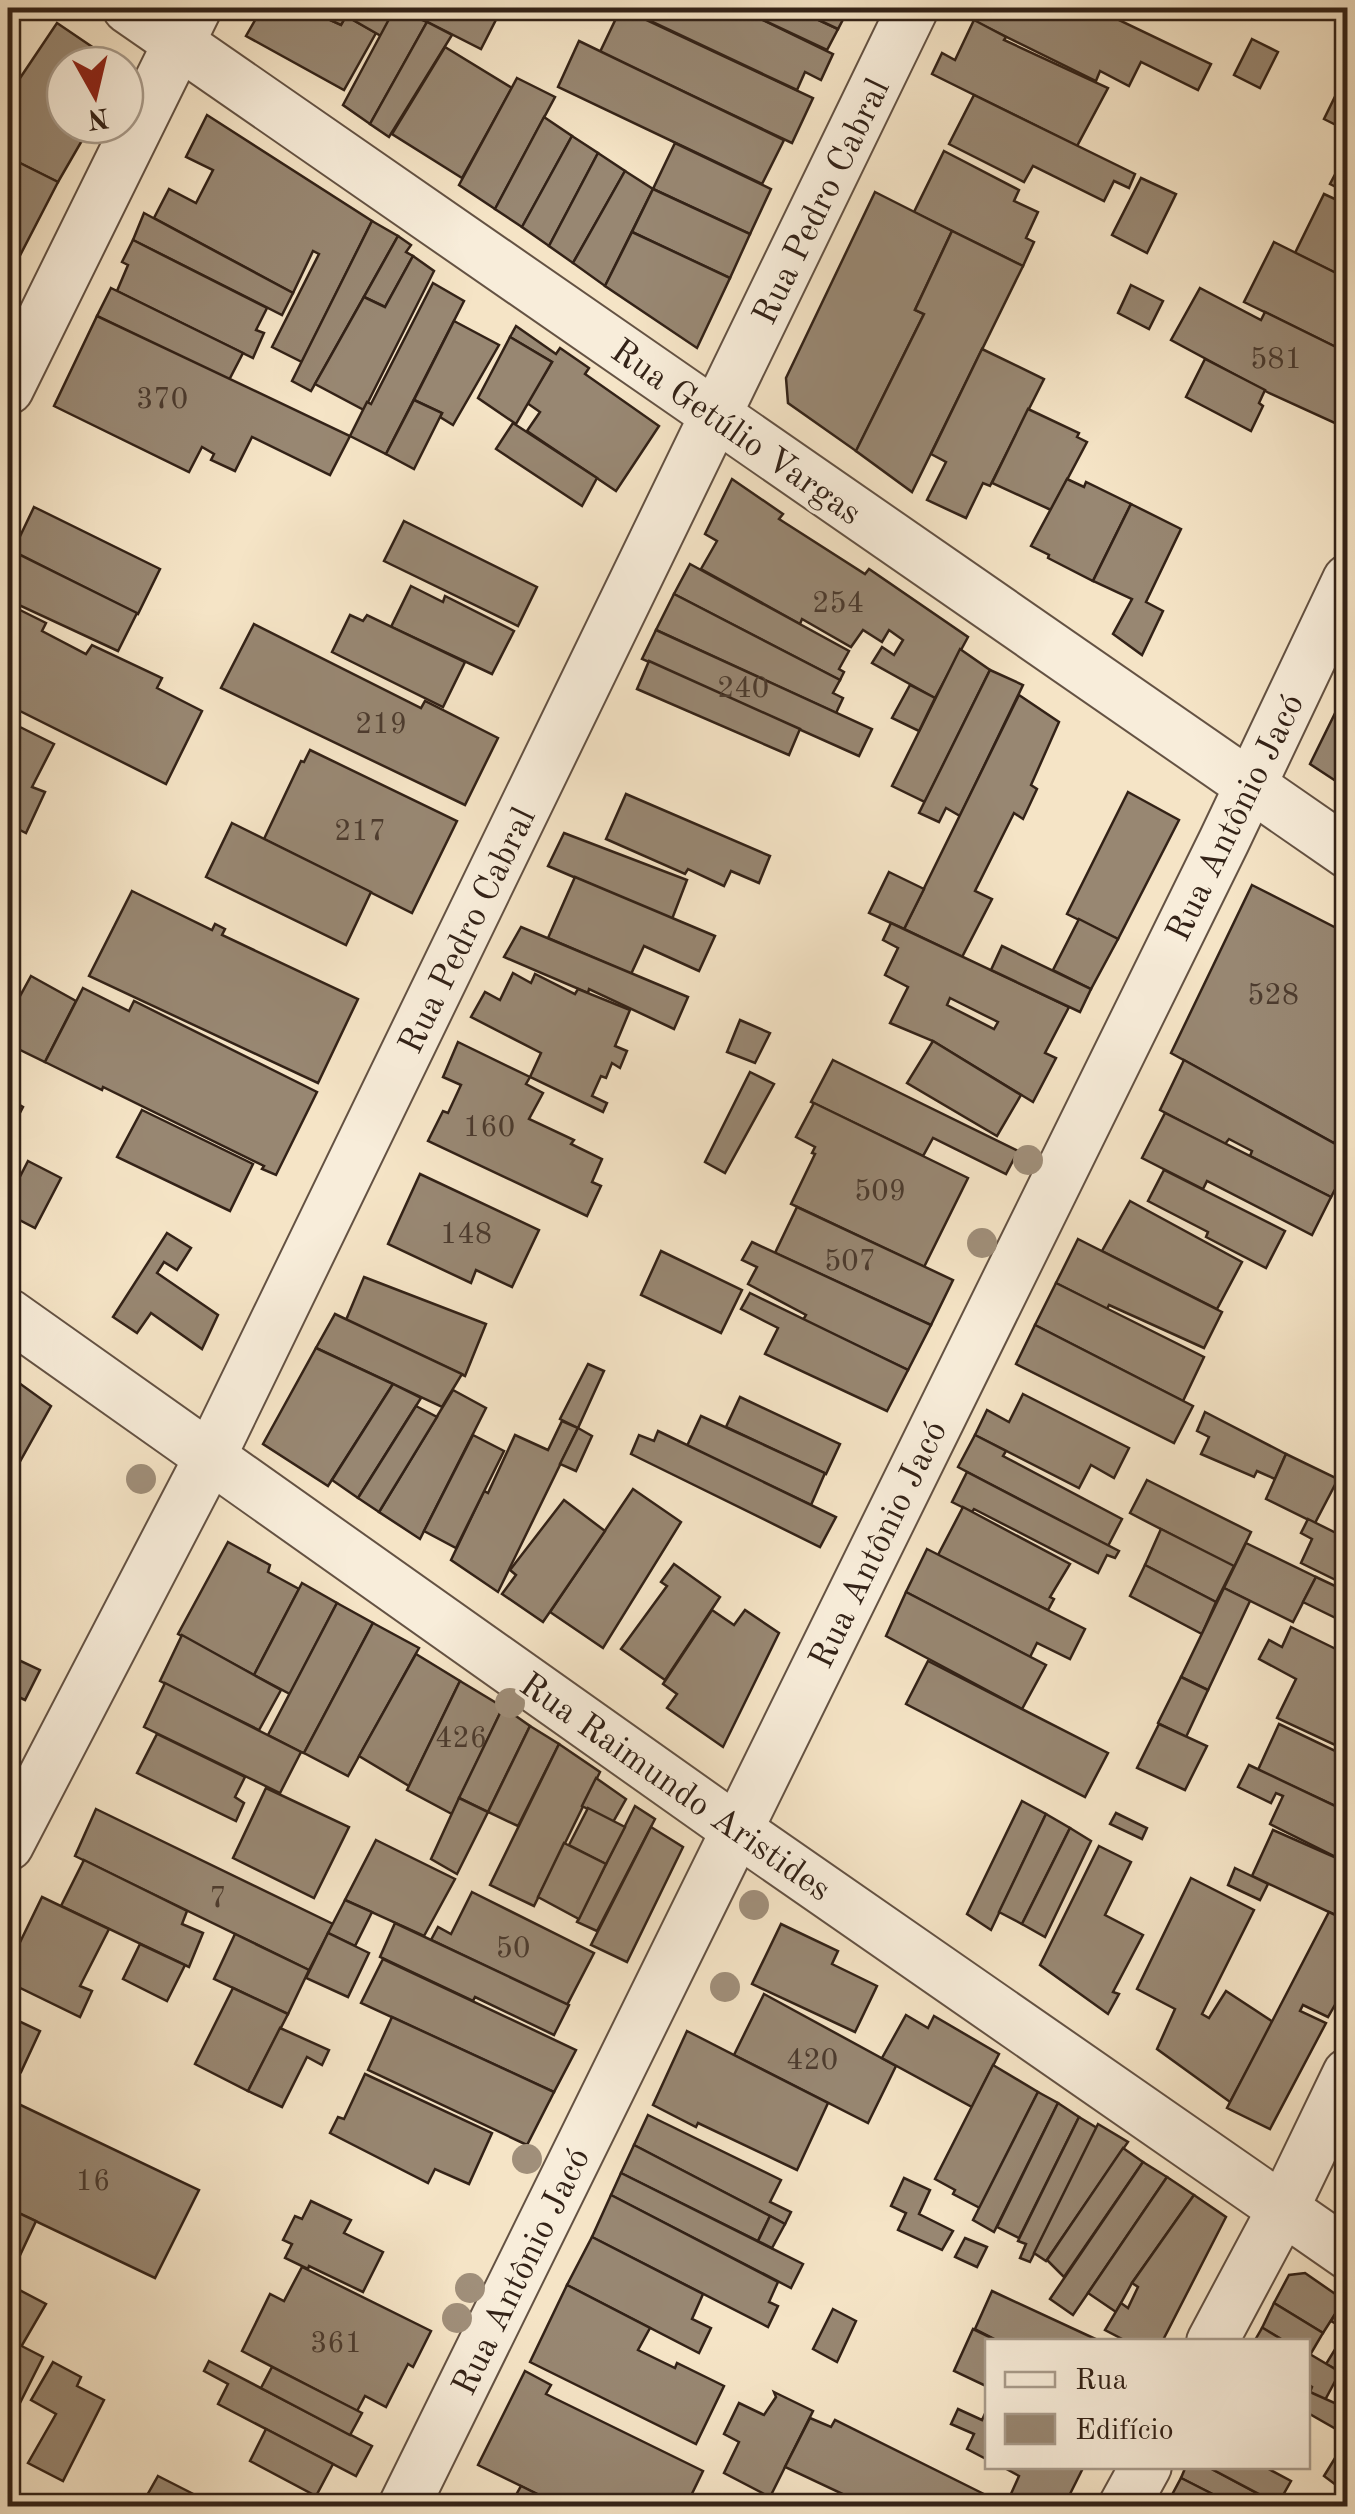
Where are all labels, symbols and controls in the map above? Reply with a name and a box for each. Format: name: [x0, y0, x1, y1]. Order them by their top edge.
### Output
north arrow: [45, 45, 145, 145]
street label: Rua Pedro Cabral: [748, 74, 897, 330]
text: N: [85, 101, 111, 132]
street label: Rua Getúlio Vargas: [604, 334, 867, 532]
house number: 581: [1250, 345, 1302, 375]
house number: 370: [136, 385, 188, 415]
house number: 254: [812, 589, 864, 619]
house number: 240: [717, 674, 769, 704]
street label: Rua Antônio Jacó: [1161, 689, 1311, 947]
house number: 219: [355, 710, 407, 740]
street label: Rua Pedro Cabral: [394, 803, 543, 1059]
house number: 217: [334, 817, 386, 847]
house number: 528: [1247, 981, 1299, 1011]
house number: 160: [463, 1113, 515, 1143]
house number: 509: [854, 1177, 906, 1207]
house number: 148: [440, 1220, 492, 1250]
house number: 507: [824, 1247, 876, 1277]
street label: Rua Antônio Jacó: [804, 1416, 954, 1674]
street label: Rua Raimundo Aristides: [513, 1667, 836, 1909]
house number: 426: [435, 1724, 487, 1754]
house number: 7: [209, 1884, 227, 1914]
house number: 50: [496, 1934, 530, 1964]
house number: 420: [786, 2046, 838, 2076]
street label: Rua Antônio Jacó: [447, 2143, 597, 2401]
house number: 16: [76, 2167, 110, 2197]
house number: 361: [310, 2329, 362, 2359]
legend: [985, 2339, 1310, 2469]
text: Rua: [1075, 2366, 1128, 2396]
text: Edifício: [1075, 2416, 1174, 2446]

